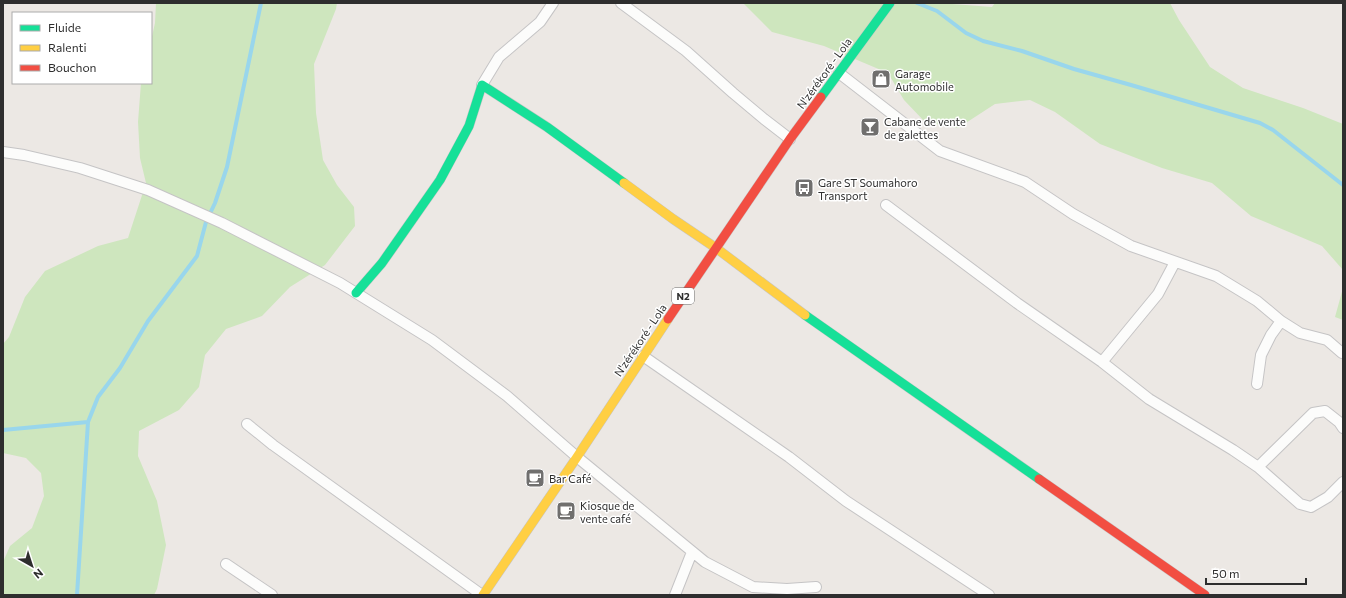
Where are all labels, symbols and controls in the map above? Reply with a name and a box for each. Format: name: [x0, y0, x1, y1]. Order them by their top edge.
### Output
legend: [12, 12, 152, 84]
text: Fluide: [48, 20, 81, 34]
street label: N'zérékoré - Lola: [794, 35, 854, 111]
text: Ralenti: [48, 40, 87, 54]
text: Bouchon: [48, 60, 96, 74]
place label: Garage Automobile: [895, 67, 954, 93]
shop icon: Garage Automobile: [870, 68, 892, 90]
place label: Cabane de vente de galettes: [884, 115, 966, 141]
bar icon: Cabane de vente de galettes: [859, 116, 881, 138]
place label: Gare ST Soumahoro Transport: [818, 176, 918, 202]
bus stop icon: Gare ST Soumahoro Transport: [793, 177, 815, 199]
road number: N2: [672, 288, 694, 304]
street label: N'zérékoré - Lola: [611, 301, 669, 379]
cafe icon: Bar Café: [524, 467, 546, 489]
place label: Bar Café: [549, 472, 592, 485]
place label: Kiosque de vente café: [580, 499, 635, 525]
cafe icon: Kiosque de vente café: [555, 500, 577, 522]
north arrow: [12, 546, 52, 586]
scale bar: [1206, 560, 1306, 586]
text: 50 m: [1212, 566, 1240, 580]
text: N: [31, 567, 46, 582]

